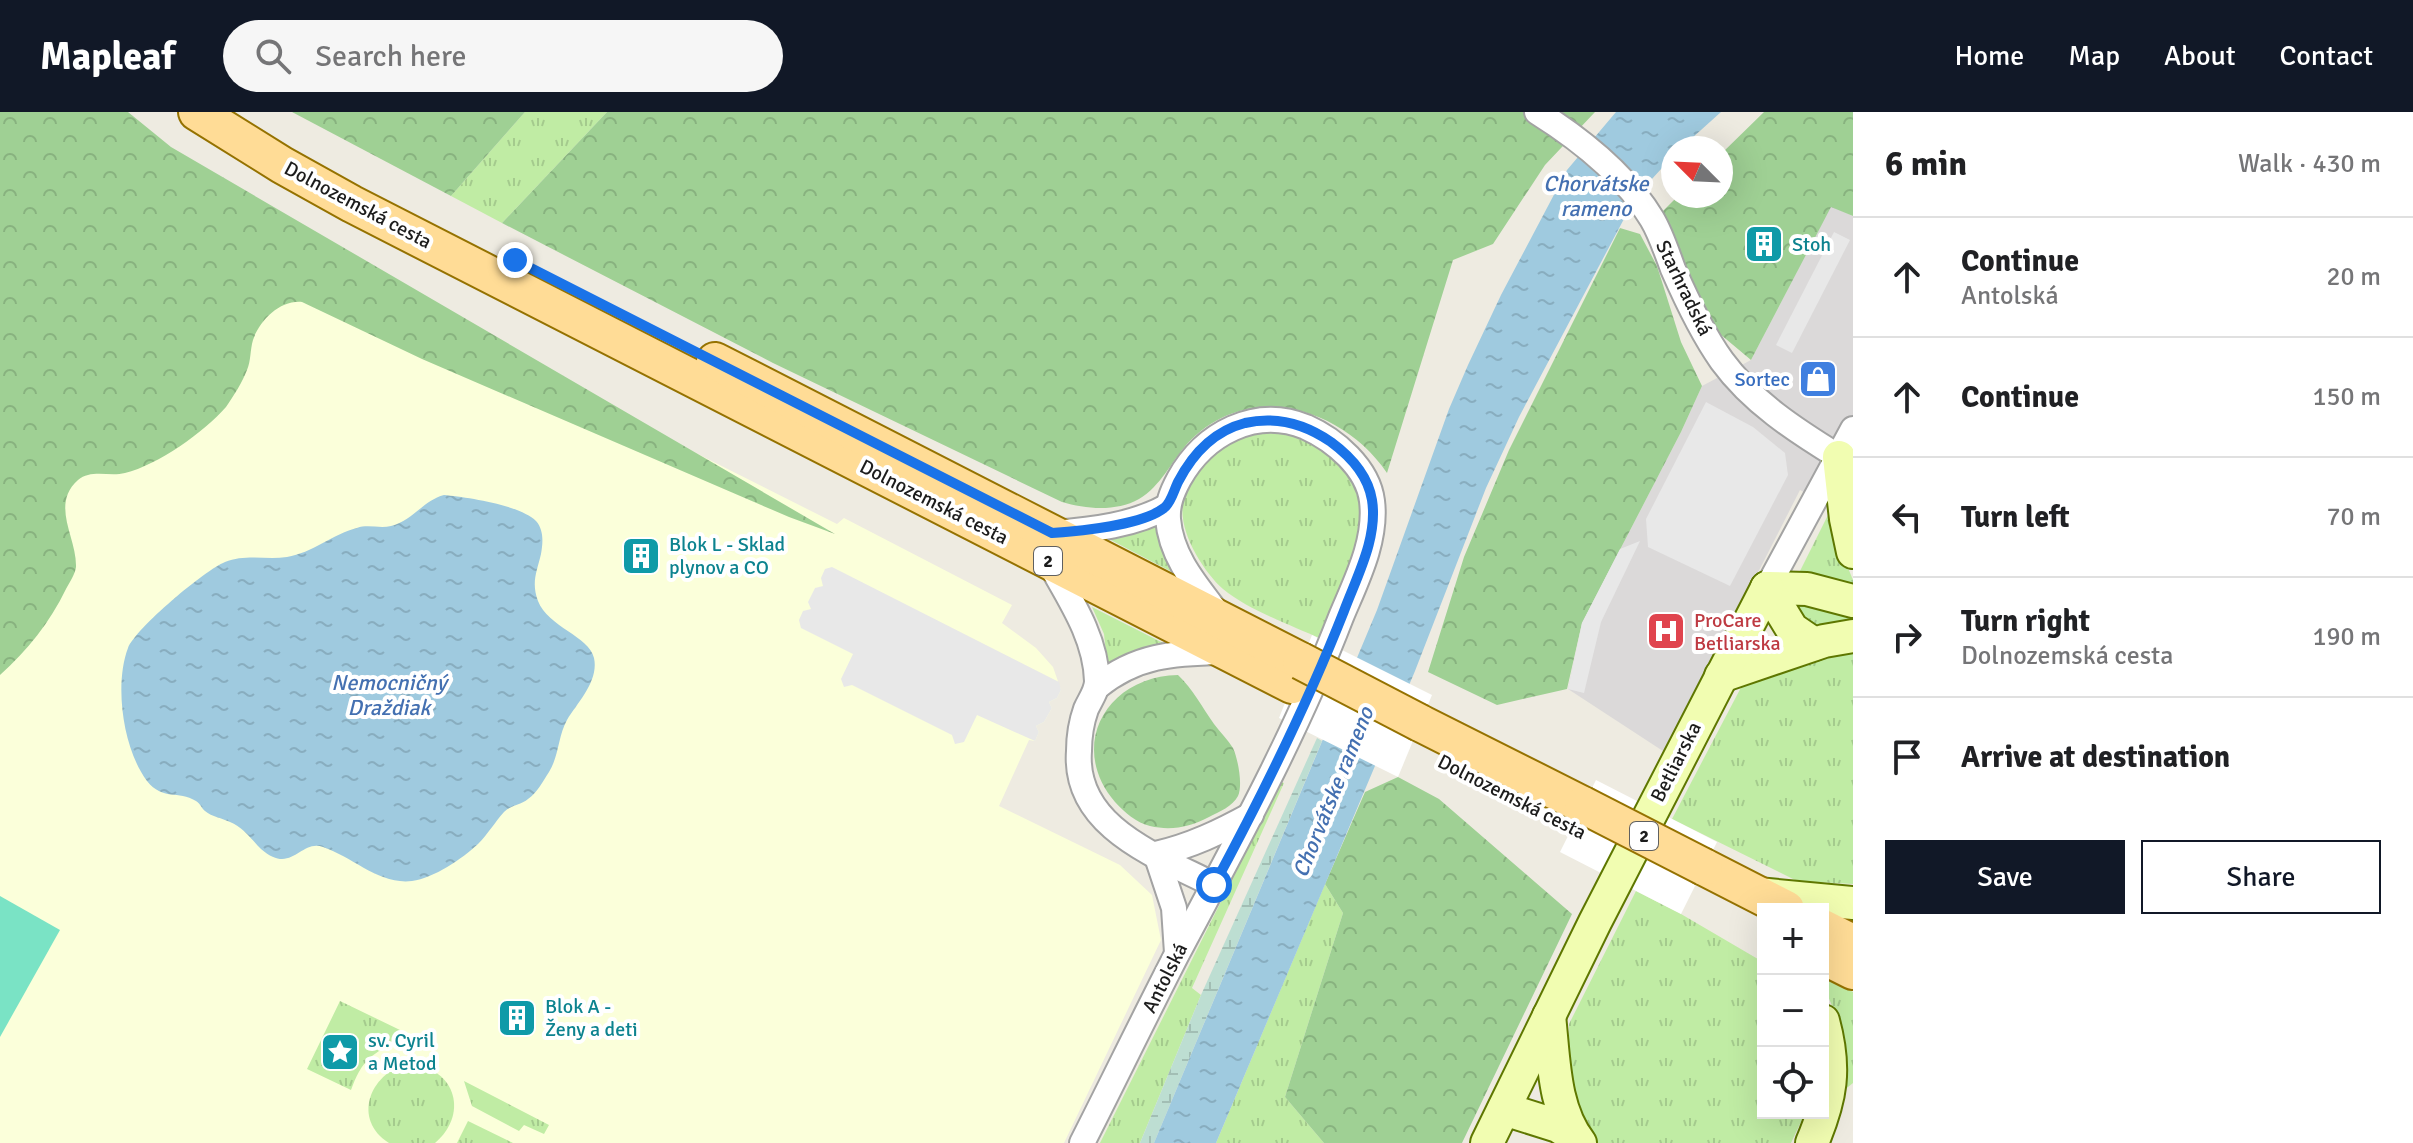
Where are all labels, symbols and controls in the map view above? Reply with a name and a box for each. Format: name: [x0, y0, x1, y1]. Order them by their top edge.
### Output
search box: [223, 20, 783, 92]
text: Mapleaf: [40, 33, 175, 80]
icon: search: [251, 34, 295, 78]
text: Search here: [315, 38, 467, 75]
text: Home: [1955, 39, 2024, 73]
text: Map: [2068, 39, 2120, 73]
text: About: [2164, 39, 2236, 73]
text: Contact: [2280, 39, 2373, 73]
north arrow: [1661, 136, 1733, 208]
text: 6 min: [1885, 143, 1967, 185]
text: Walk · 430 m: [2238, 148, 2381, 180]
street label: Dolnozemská cesta: [280, 156, 436, 254]
water label: Chorvátske rameno: [1543, 170, 1650, 222]
building icon: Stoh: [1743, 223, 1785, 265]
place label: Stoh: [1792, 232, 1831, 257]
street label: Starhradská: [1650, 236, 1718, 340]
route end: [497, 242, 533, 278]
text: Continue: [1961, 243, 2079, 280]
icon: ahead: [1885, 255, 1929, 299]
text: 20 m: [2326, 261, 2381, 293]
text: Antolská: [1961, 280, 2059, 312]
shop icon: Sortec: [1797, 358, 1839, 400]
place label: Sortec: [1734, 367, 1790, 392]
icon: ahead: [1885, 375, 1929, 419]
text: Continue: [1961, 379, 2079, 416]
text: 150 m: [2312, 381, 2381, 413]
street label: Dolnozemská cesta: [856, 454, 1012, 550]
icon: left: [1885, 495, 1929, 539]
text: Turn left: [1961, 499, 2070, 536]
text: 70 m: [2326, 501, 2381, 533]
place label: Blok L - Sklad plynov a CO: [669, 532, 785, 580]
building icon: Blok L - Sklad plynov a CO: [620, 535, 662, 577]
road number: 2: [1034, 547, 1062, 575]
text: Turn right: [1961, 603, 2090, 640]
place label: ProCare Betliarska: [1694, 608, 1781, 656]
hospital icon: ProCare Betliarska: [1645, 610, 1687, 652]
icon: right: [1885, 615, 1929, 659]
text: 190 m: [2312, 621, 2381, 653]
text: Dolnozemská cesta: [1961, 640, 2173, 672]
water label: Nemocničný Draždiak: [331, 669, 449, 721]
water label: Chorvátske rameno: [1287, 702, 1380, 881]
street label: Betliarska: [1645, 718, 1707, 806]
icon: arrive: [1885, 735, 1929, 779]
text: Arrive at destination: [1961, 739, 2230, 776]
street label: Dolnozemská cesta: [1434, 749, 1590, 845]
road number: 2: [1630, 822, 1658, 850]
button: Save: [1885, 840, 2125, 914]
button: Share: [2141, 840, 2381, 914]
route start: [1196, 867, 1232, 903]
map controls: [1757, 903, 1829, 1119]
button: +: [1757, 903, 1829, 975]
street label: Antolská: [1137, 939, 1193, 1017]
button: −: [1757, 975, 1829, 1047]
place label: Blok A - Ženy a deti: [545, 994, 638, 1042]
building icon: Blok A - Ženy a deti: [496, 997, 538, 1039]
place label: sv. Cyril a Metod: [368, 1028, 437, 1076]
place icon: sv. Cyril a Metod: [319, 1031, 361, 1073]
button: locate: [1757, 1047, 1829, 1119]

